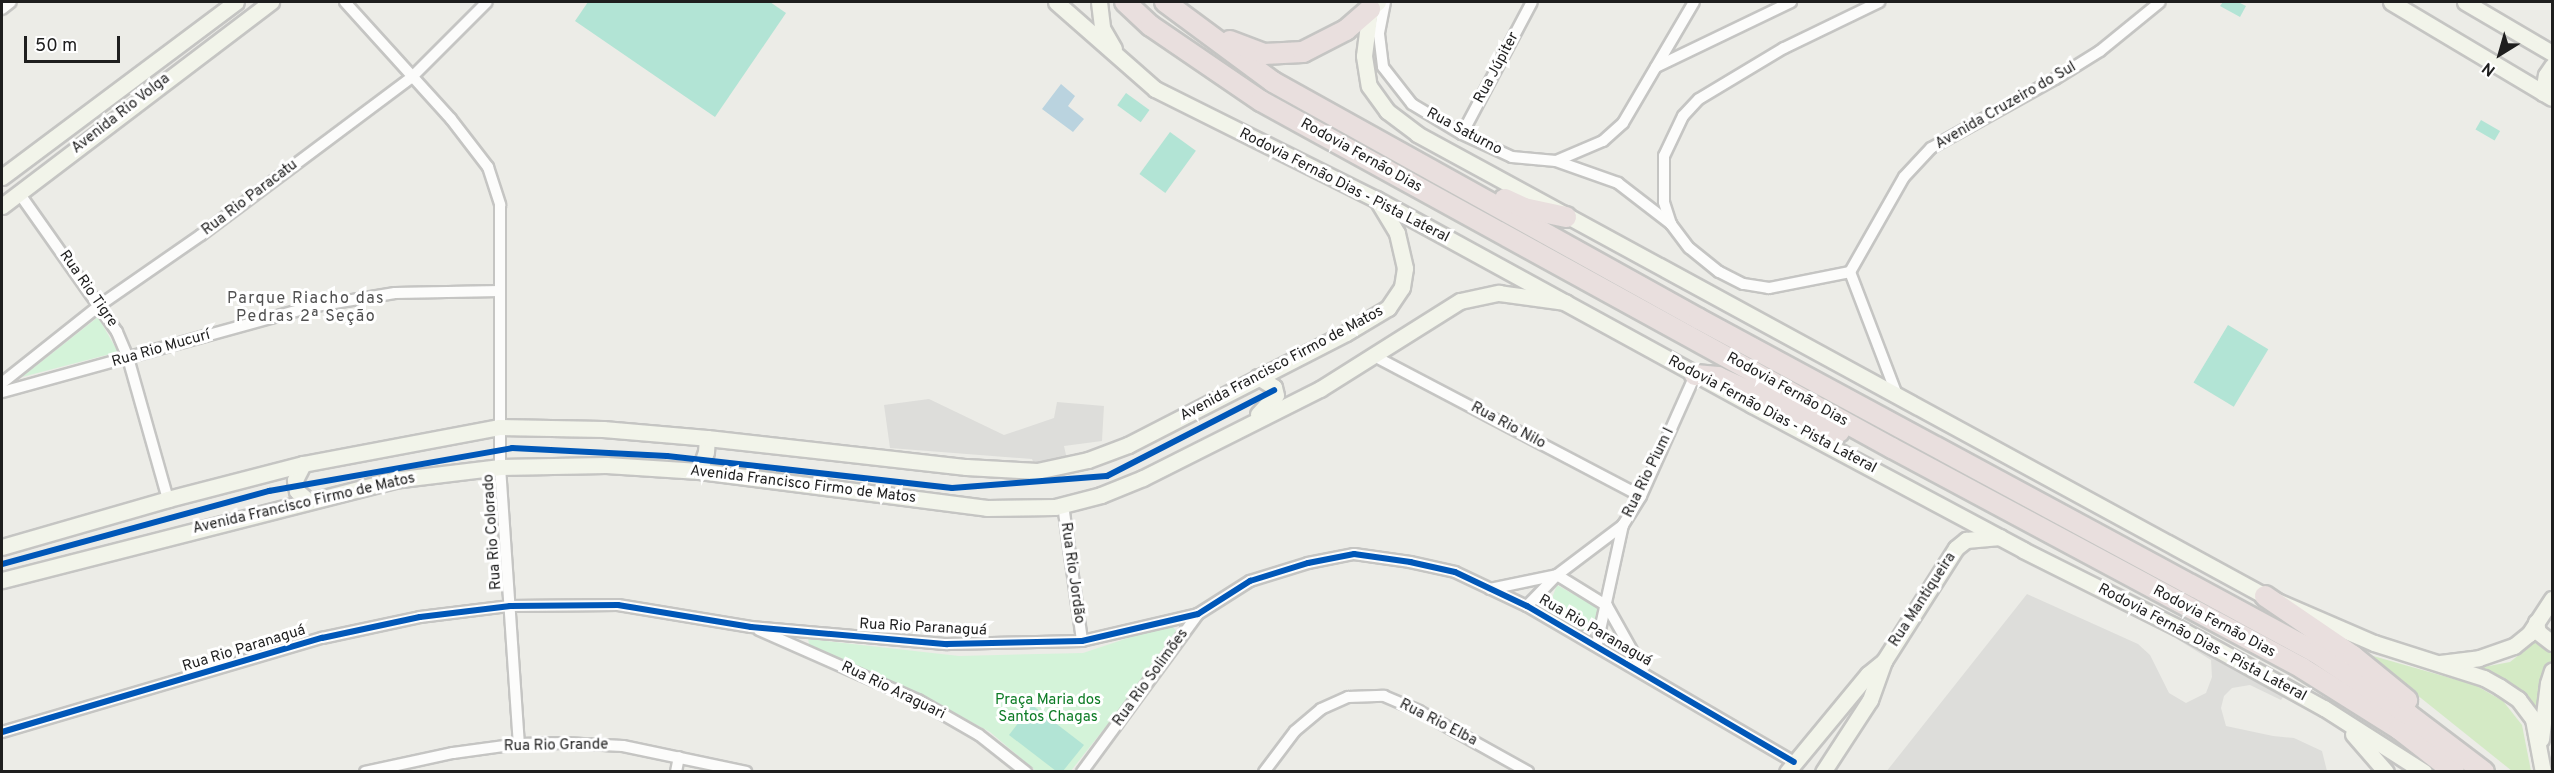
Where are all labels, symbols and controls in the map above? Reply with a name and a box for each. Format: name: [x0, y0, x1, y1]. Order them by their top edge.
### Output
scale bar: [27, 24, 123, 62]
north arrow: [2470, 24, 2530, 84]
street label: Rua Júpiter: [1471, 29, 1523, 107]
text: 50 m: [35, 35, 77, 58]
text: N: [2479, 57, 2500, 80]
street label: Avenida Cruzeiro do Sul: [1932, 58, 2080, 154]
street label: Avenida Rio Volga: [68, 70, 174, 158]
street label: Rua Saturno: [1423, 105, 1505, 159]
street label: Rodovia Fernão Dias: [1297, 115, 1425, 197]
street label: Rodovia Fernão Dias - Pista Lateral: [1236, 125, 1452, 247]
street label: Rua Rio Paracatu: [199, 156, 301, 240]
street label: Rua Rio Tigre: [55, 247, 121, 331]
district label: Parque Riacho das Pedras 2ª Seção: [227, 289, 385, 327]
street label: Avenida Francisco Firmo de Matos: [1177, 303, 1387, 425]
street label: Rua Rio Mucurí: [110, 326, 212, 372]
street label: Rodovia Fernão Dias: [1723, 349, 1851, 431]
street label: Rodovia Fernão Dias - Pista Lateral: [1665, 352, 1879, 478]
street label: Rua Rio Nilo: [1468, 399, 1548, 453]
street label: Rua Rio Pium I: [1620, 425, 1678, 521]
street label: Avenida Francisco Firmo de Matos: [689, 462, 917, 508]
street label: Avenida Francisco Firmo de Matos: [191, 470, 417, 538]
street label: Rua Rio Colorado: [480, 473, 506, 591]
street label: Rua Rio Jordão: [1056, 521, 1088, 625]
street label: Rua Mantiqueira: [1886, 549, 1960, 651]
street label: Rodovia Fernão Dias - Pista Lateral: [2095, 580, 2309, 706]
street label: Rodovia Fernão Dias: [2150, 582, 2278, 662]
street label: Rua Rio Paranaguá: [1535, 591, 1655, 671]
street label: Rua Rio Paranaguá: [859, 616, 987, 640]
street label: Rua Rio Paranaguá: [180, 622, 308, 676]
street label: Rua Rio Solimões: [1110, 626, 1192, 730]
street label: Rua Rio Araguari: [838, 658, 948, 724]
park label: Praça Maria dos Santos Chagas: [995, 691, 1101, 726]
street label: Rua Rio Elba: [1396, 696, 1480, 750]
street label: Rua Rio Grande: [504, 736, 608, 756]

